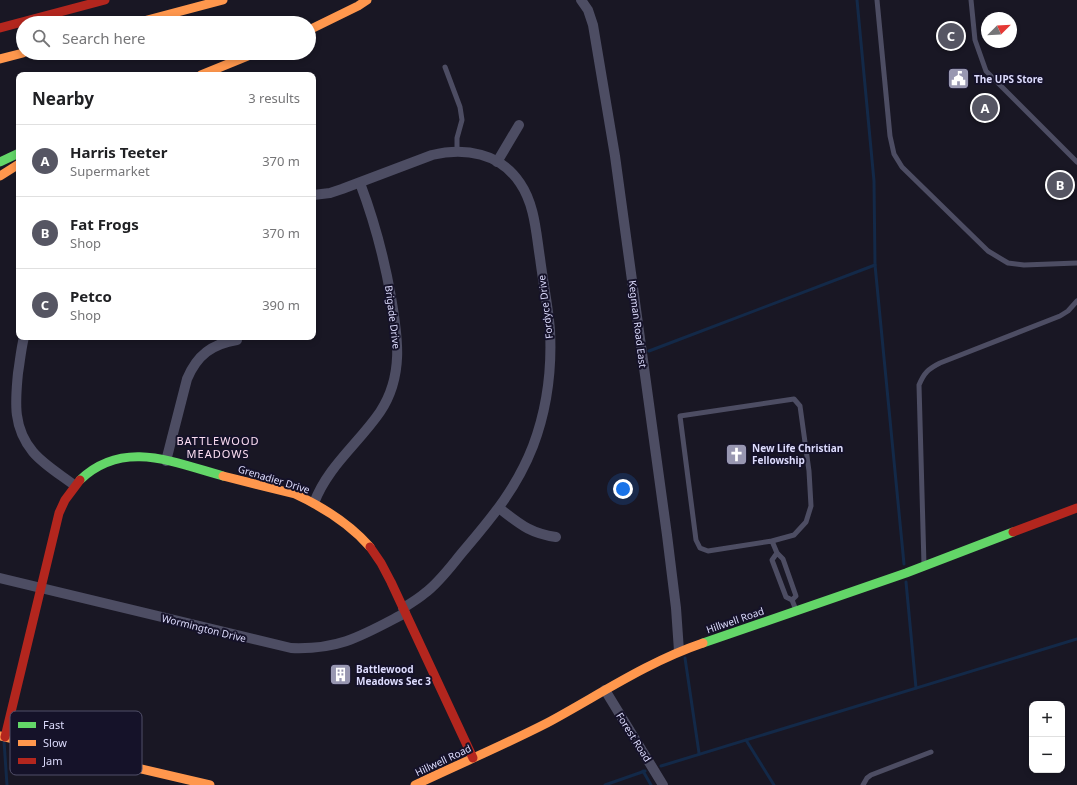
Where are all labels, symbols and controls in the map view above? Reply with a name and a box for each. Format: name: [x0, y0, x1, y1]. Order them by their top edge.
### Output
north arrow: [981, 12, 1017, 48]
search box: [16, 16, 316, 60]
pin: C: [938, 21, 964, 51]
icon: search: [30, 27, 52, 49]
text: Search here: [62, 28, 145, 48]
public building icon: The UPS Store: [946, 66, 972, 92]
place label: The UPS Store: [974, 72, 1043, 86]
text: Nearby: [32, 87, 94, 110]
text: 3 results: [248, 89, 300, 107]
pin: A: [972, 93, 998, 123]
text: Harris Teeter: [70, 142, 167, 162]
text: A: [41, 152, 50, 170]
text: 370 m: [262, 152, 300, 170]
text: Supermarket: [70, 162, 150, 180]
pin: B: [1047, 170, 1073, 200]
text: Fat Frogs: [70, 214, 139, 234]
text: B: [41, 224, 49, 242]
text: 370 m: [262, 224, 300, 242]
text: Shop: [70, 234, 101, 252]
street label: Fordyce Drive: [534, 274, 556, 340]
street label: Kegman Road East: [626, 280, 650, 369]
street label: Brigade Drive: [382, 284, 404, 350]
text: Petco: [70, 286, 112, 306]
text: C: [41, 296, 49, 314]
text: 390 m: [262, 296, 300, 314]
text: Shop: [70, 306, 101, 324]
district label: BATTLEWOOD MEADOWS: [176, 433, 260, 461]
church icon: New Life Christian Fellowship: [723, 441, 749, 467]
place label: New Life Christian Fellowship: [752, 441, 843, 467]
street label: Grenadier Drive: [236, 461, 312, 497]
your location: [613, 479, 633, 499]
street label: Hillwell Road: [704, 604, 766, 636]
street label: Wormington Drive: [160, 611, 248, 645]
building icon: Battlewood Meadows Sec 3: [327, 662, 353, 688]
place label: Battlewood Meadows Sec 3: [356, 662, 431, 688]
map controls: [1029, 701, 1065, 773]
button: +: [1029, 701, 1065, 737]
street label: Forest Road: [613, 710, 655, 764]
legend: [10, 711, 142, 775]
text: Fast: [43, 717, 64, 732]
text: Slow: [43, 735, 67, 750]
button: −: [1029, 737, 1065, 773]
street label: Hillwell Road: [413, 741, 473, 779]
text: Jam: [42, 753, 62, 768]

